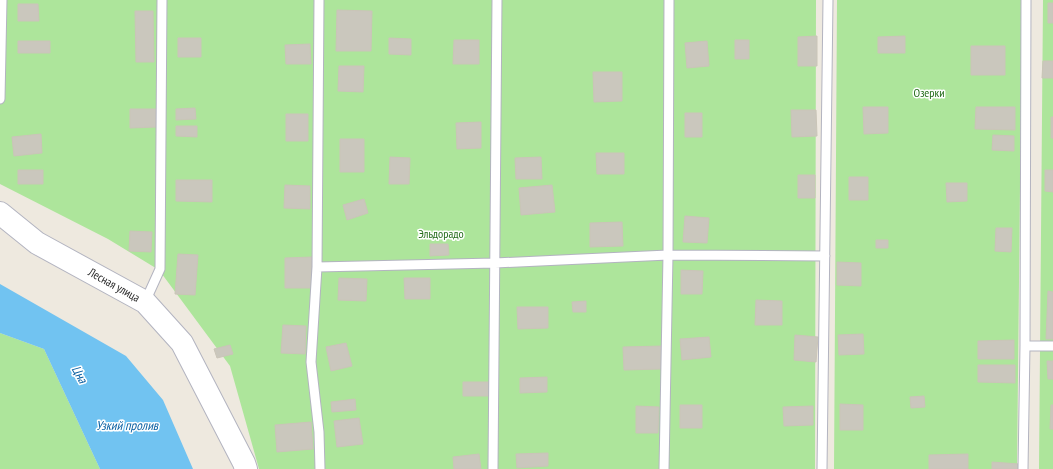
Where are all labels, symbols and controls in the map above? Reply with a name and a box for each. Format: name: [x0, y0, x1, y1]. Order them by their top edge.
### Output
park label: Озерки: [914, 85, 944, 100]
park label: Эльдорадо: [418, 226, 464, 241]
street label: Лесная улица: [85, 264, 143, 305]
water label: Цна: [68, 362, 92, 387]
water label: Узкий пролив: [96, 417, 159, 434]

